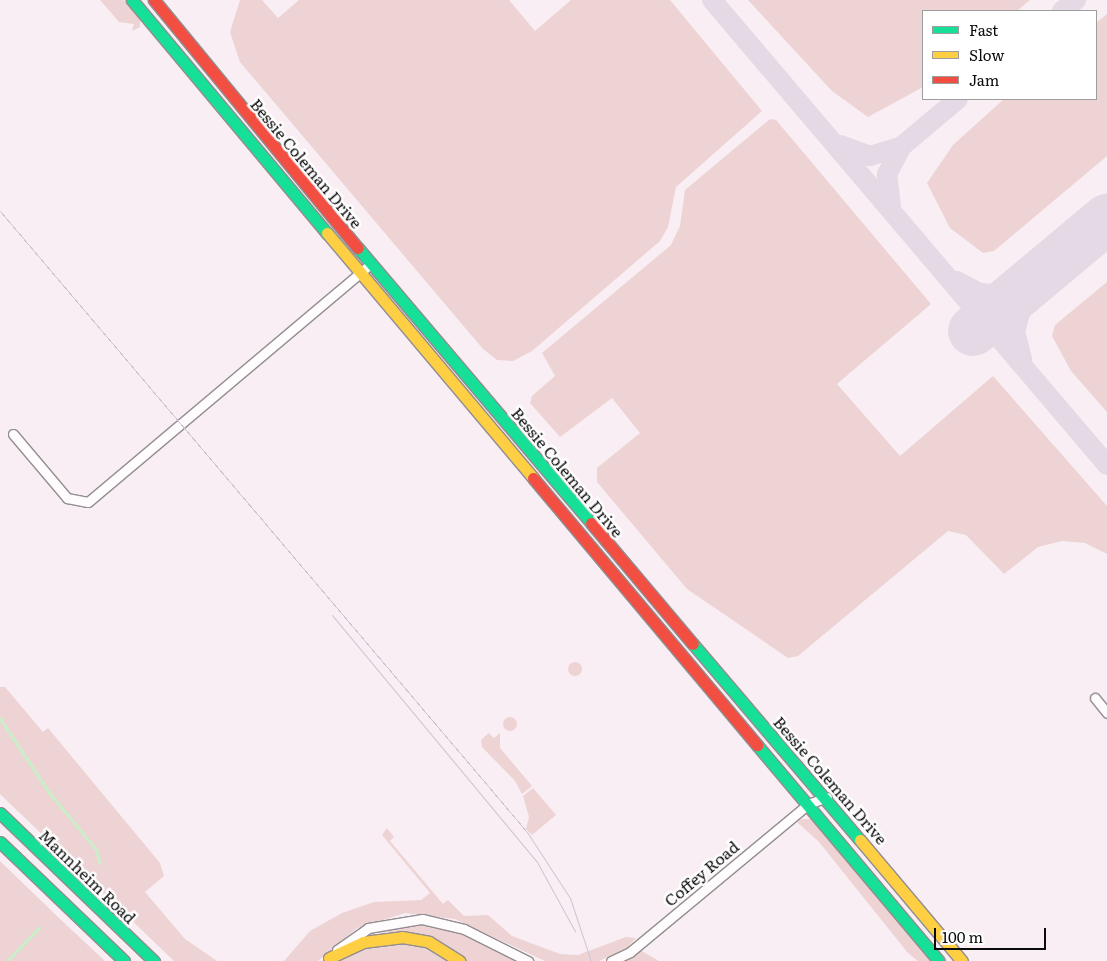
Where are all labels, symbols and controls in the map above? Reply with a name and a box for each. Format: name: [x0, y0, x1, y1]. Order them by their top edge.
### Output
legend: [922, 10, 1097, 100]
text: Fast: [969, 18, 998, 41]
text: Slow: [969, 43, 1004, 66]
text: Jam: [969, 68, 999, 91]
street label: Bessie Coleman Drive: [247, 94, 367, 232]
street label: Bessie Coleman Drive: [508, 403, 628, 541]
street label: Bessie Coleman Drive: [770, 712, 892, 848]
street label: Mannheim Road: [36, 825, 140, 927]
street label: Coffey Road: [660, 836, 742, 910]
scale bar: [937, 918, 1050, 950]
text: 100 m: [942, 925, 983, 948]

